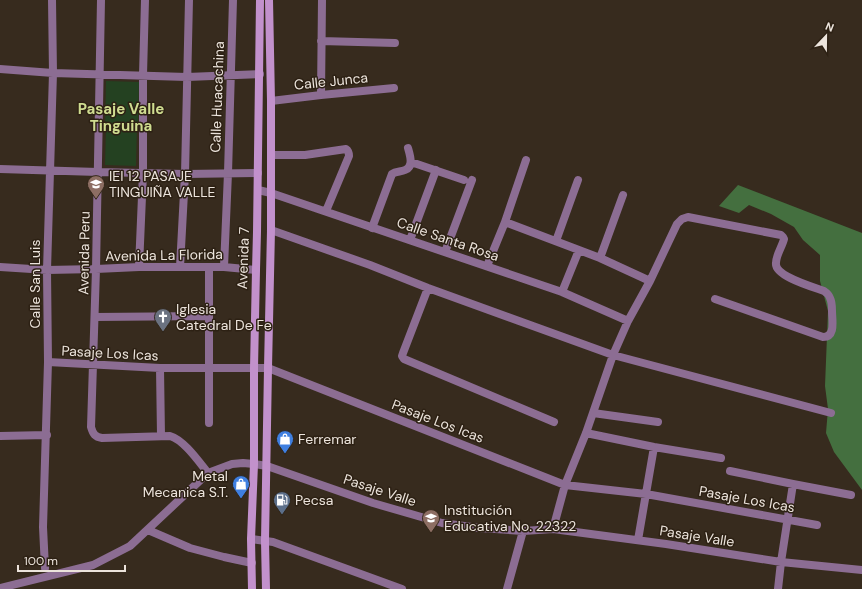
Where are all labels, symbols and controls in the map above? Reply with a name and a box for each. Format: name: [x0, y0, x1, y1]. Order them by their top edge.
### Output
north arrow: [806, 16, 846, 56]
text: N: [823, 19, 836, 35]
street label: Calle Huacachina: [206, 41, 228, 153]
street label: Calle Junca: [293, 68, 369, 94]
district label: Pasaje Valle Tinguina: [78, 99, 164, 136]
place label: IEI 12 PASAJE TINGUIÑA VALLE: [109, 167, 216, 201]
school or university icon: IEI 12 PASAJE TINGUIÑA VALLE: [86, 174, 106, 199]
street label: Avenida Peru: [74, 211, 94, 295]
street label: Calle Santa Rosa: [394, 213, 502, 265]
street label: Avenida 7: [233, 226, 253, 290]
street label: Calle San Luis: [26, 240, 44, 328]
street label: Avenida La Florida: [105, 245, 223, 265]
place label: Iglesia Catedral De Fe: [176, 300, 272, 334]
church icon: Iglesia Catedral De Fe: [153, 307, 173, 332]
street label: Pasaje Los Icas: [61, 341, 159, 365]
street label: Pasaje Los Icas: [389, 395, 487, 447]
shop icon: Ferremar: [275, 429, 295, 454]
place label: Ferremar: [298, 430, 356, 448]
place label: Metal Mecanica S.T.: [143, 467, 228, 501]
street label: Pasaje Valle: [341, 470, 419, 510]
shop icon: Metal Mecanica S.T.: [231, 474, 251, 499]
street label: Pasaje Los Icas: [698, 482, 796, 516]
fuel station icon: Pecsa: [272, 490, 292, 515]
place label: Pecsa: [295, 491, 333, 509]
place label: Institución Educativa No. 22322: [444, 501, 576, 535]
school or university icon: Institución Educativa No. 22322: [421, 508, 441, 533]
street label: Pasaje Valle: [658, 521, 736, 551]
scale bar: [18, 547, 125, 573]
text: 100 m: [24, 553, 58, 569]

